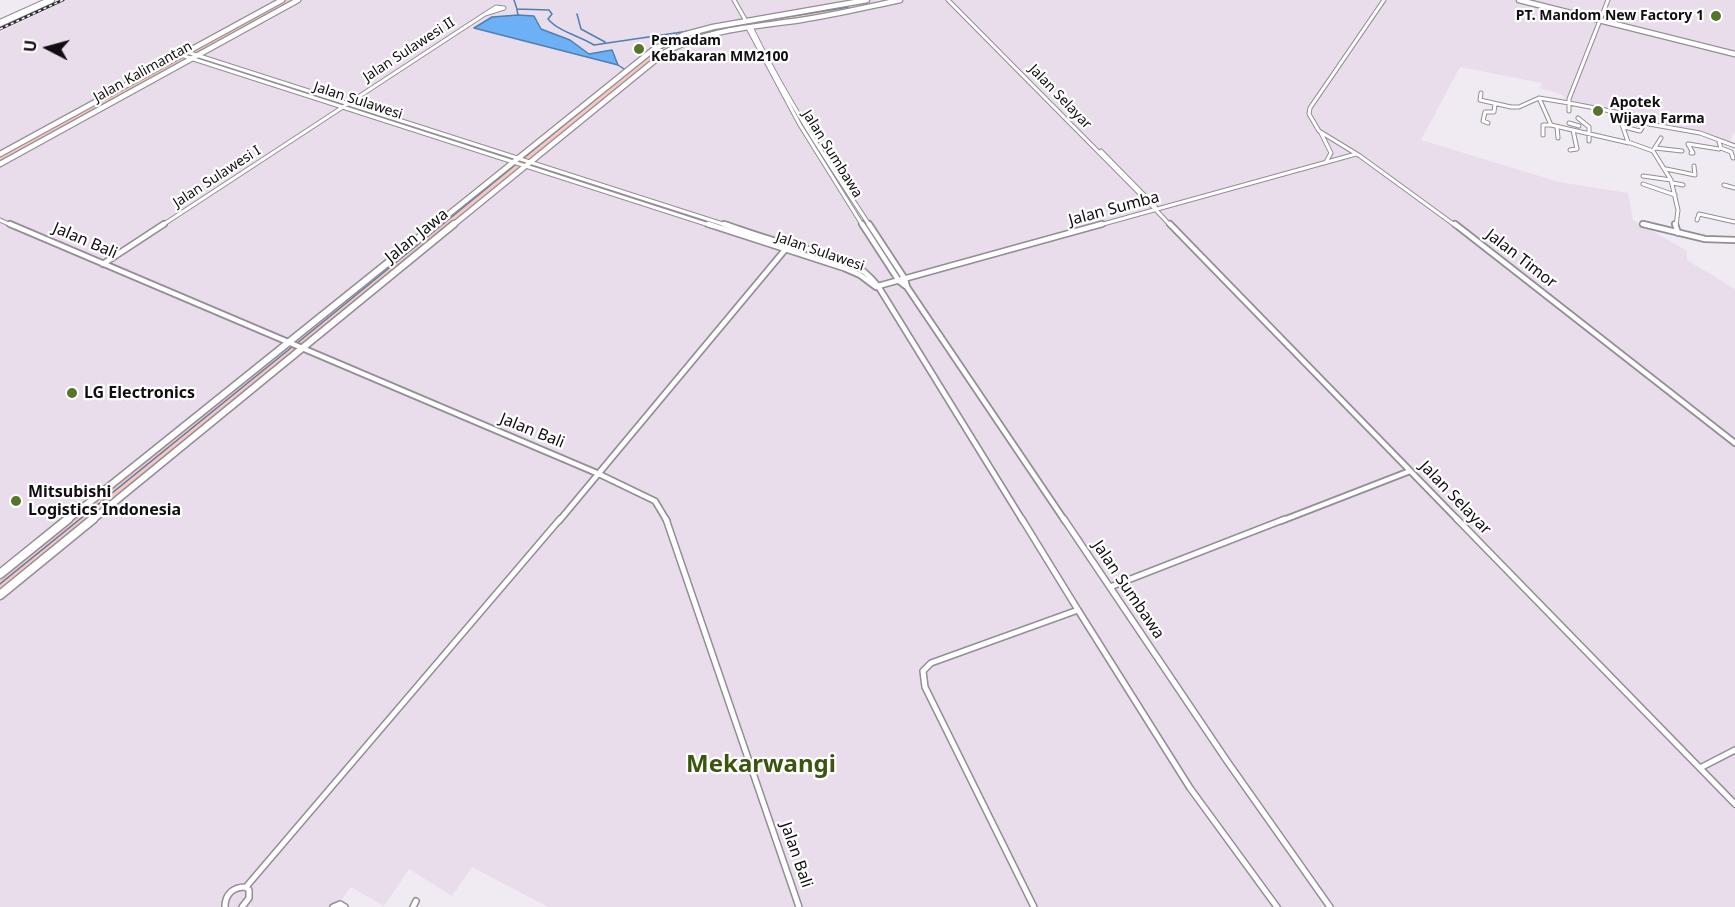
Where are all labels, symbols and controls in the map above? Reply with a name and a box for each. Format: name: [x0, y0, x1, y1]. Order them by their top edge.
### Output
place label: PT. Mandom New Factory 1: [1516, 8, 1704, 24]
marker: PT. Mandom New Factory 1: [1709, 9, 1723, 23]
street label: Jalan Sulawesi II: [360, 14, 458, 86]
north arrow: [18, 18, 78, 78]
place label: Pemadam Kebakaran MM2100: [651, 33, 788, 66]
street label: Jalan Kalimantan: [91, 38, 195, 106]
text: U: [19, 39, 42, 53]
marker: Pemadam Kebakaran MM2100: [632, 42, 646, 56]
street label: Jalan Selayar: [1025, 61, 1095, 133]
street label: Jalan Sulawesi: [311, 79, 405, 123]
place label: Apotek Wijaya Farma: [1610, 95, 1705, 128]
marker: Apotek Wijaya Farma: [1591, 104, 1605, 118]
street label: Jalan Sumbawa: [798, 107, 866, 201]
street label: Jalan Sulawesi I: [170, 142, 264, 212]
street label: Jalan Sumba: [1067, 188, 1161, 230]
street label: Jalan Jawa: [382, 205, 452, 267]
street label: Jalan Bali: [50, 219, 120, 263]
street label: Jalan Timor: [1482, 225, 1560, 293]
street label: Jalan Sulawesi: [774, 229, 866, 275]
place label: LG Electronics: [84, 383, 195, 403]
marker: LG Electronics: [65, 386, 79, 400]
street label: Jalan Bali: [497, 409, 567, 453]
street label: Jalan Selayar: [1415, 457, 1495, 539]
place label: Mitsubishi Logistics Indonesia: [28, 482, 181, 520]
marker: Mitsubishi Logistics Indonesia: [9, 494, 23, 508]
street label: Jalan Sumbawa: [1088, 537, 1168, 643]
district label: Mekarwangi: [686, 751, 836, 779]
street label: Jalan Bali: [776, 820, 816, 890]

